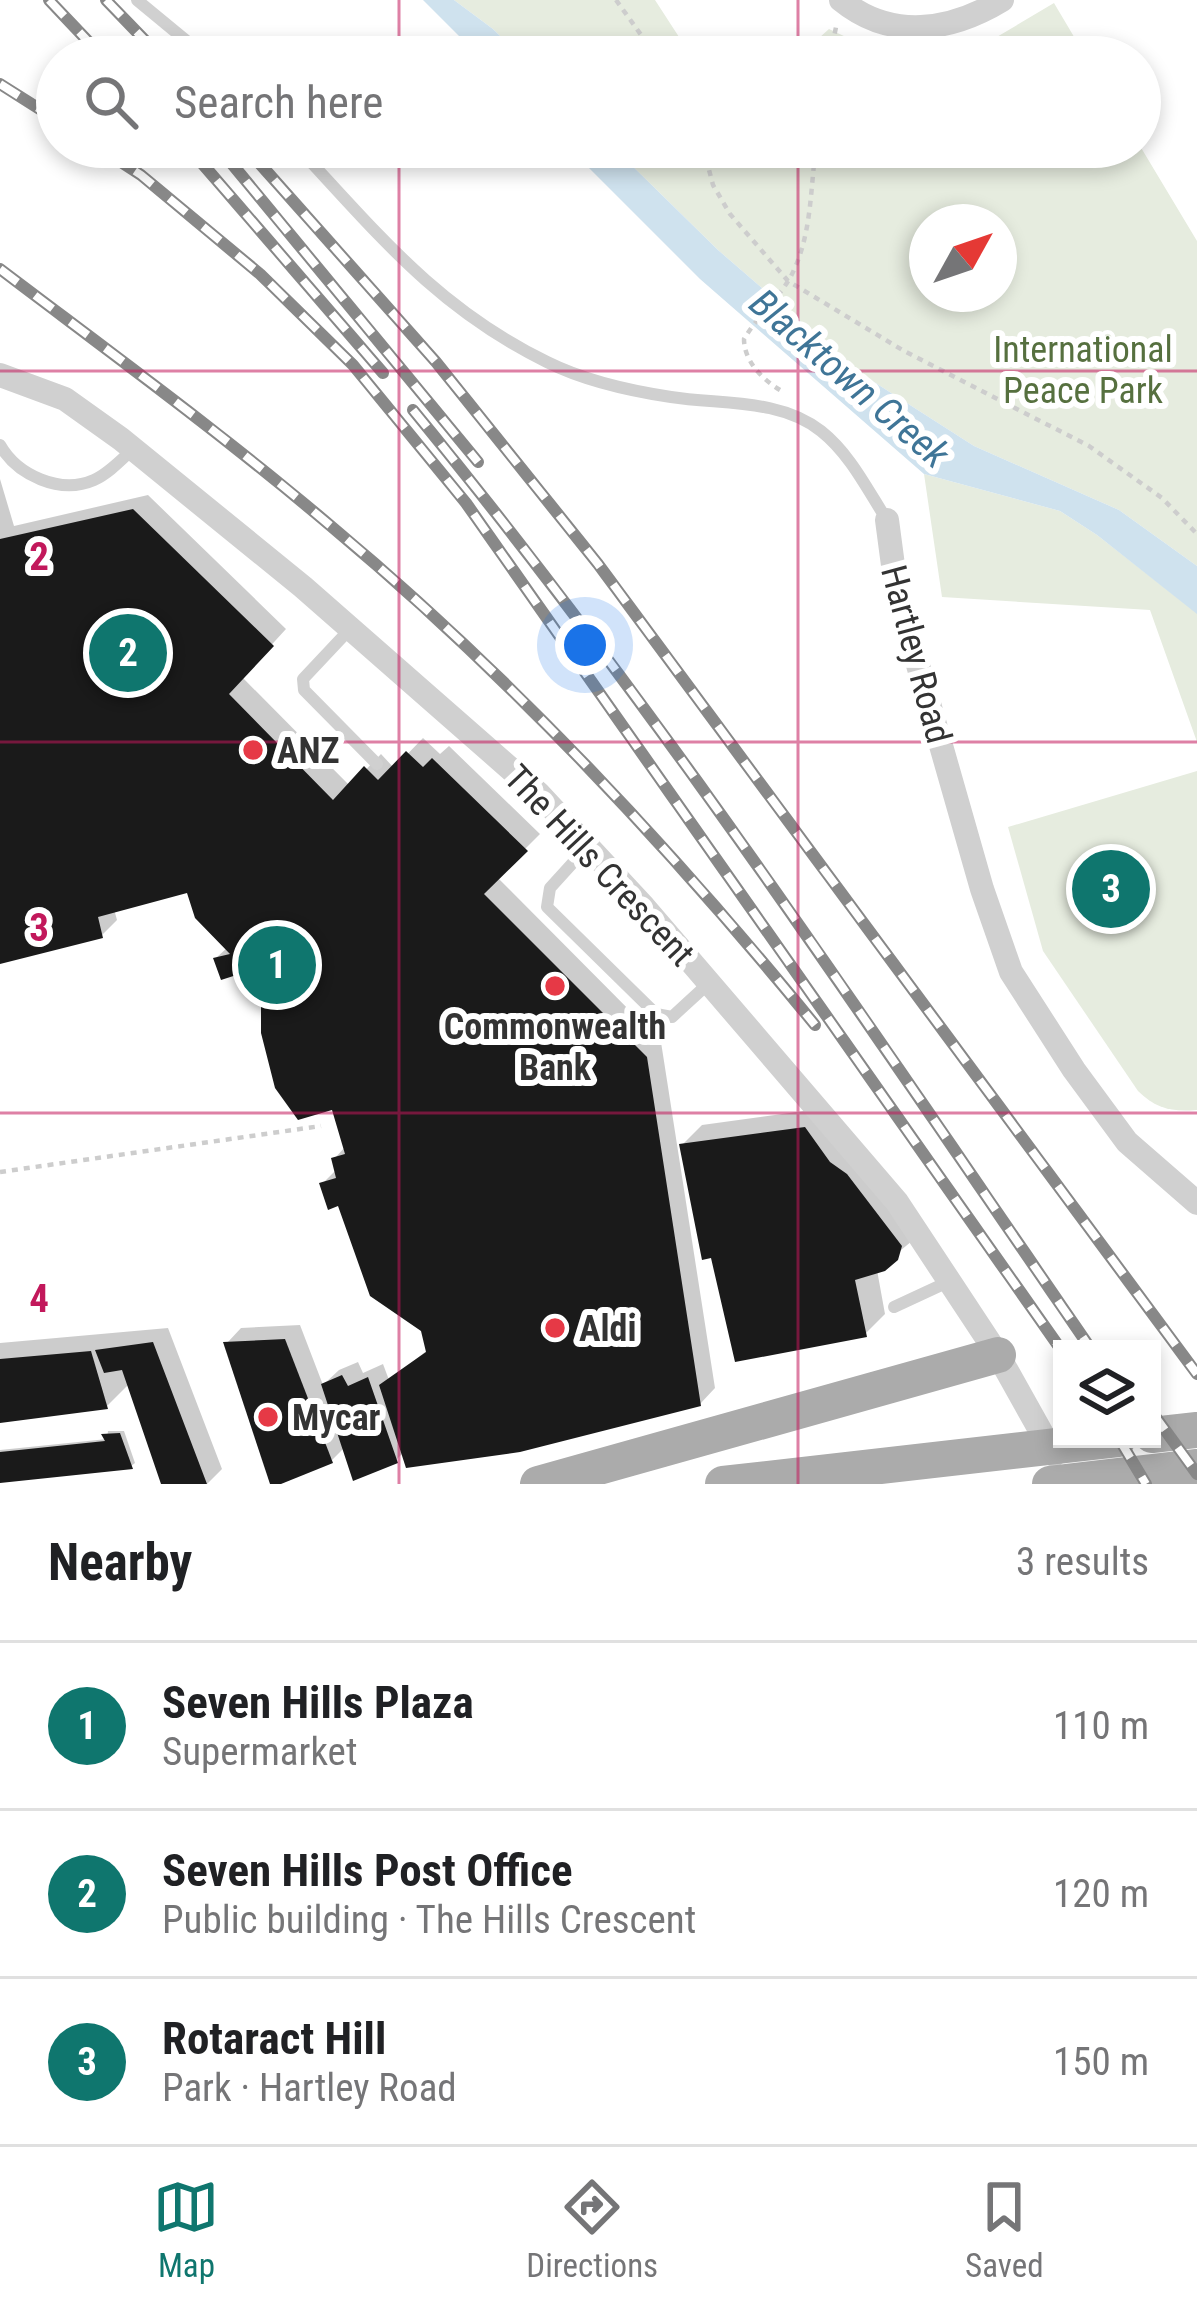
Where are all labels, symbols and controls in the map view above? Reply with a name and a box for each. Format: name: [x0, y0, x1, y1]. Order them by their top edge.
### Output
search box: [36, 36, 1161, 168]
icon: search: [78, 69, 144, 135]
text: Search here: [174, 76, 383, 129]
north arrow: [909, 204, 1017, 312]
water label: Blacktown Creek: [740, 280, 959, 478]
park label: International Peace Park: [993, 329, 1173, 412]
text: 2: [29, 534, 49, 580]
street label: Hartley Road: [872, 561, 960, 748]
pin: 2: [89, 608, 167, 698]
your location: [555, 615, 615, 675]
place label: ANZ: [277, 730, 340, 772]
marker: ANZ: [240, 737, 266, 763]
street label: The Hills Crescent: [496, 757, 703, 975]
pin: 3: [1072, 844, 1150, 934]
text: 3: [29, 905, 49, 951]
pin: 1: [238, 920, 316, 1010]
marker: Commonwealth Bank: [542, 973, 568, 999]
place label: Commonwealth Bank: [444, 1006, 666, 1089]
text: 4: [29, 1276, 49, 1322]
place label: Aldi: [579, 1308, 636, 1350]
marker: Aldi: [542, 1315, 568, 1341]
map controls: [1053, 1340, 1161, 1448]
button: layers: [1053, 1340, 1161, 1448]
place label: Mycar: [292, 1397, 381, 1439]
marker: Mycar: [255, 1404, 281, 1430]
text: Nearby: [48, 1533, 192, 1592]
text: 3 results: [1016, 1539, 1149, 1585]
text: Seven Hills Plaza: [162, 1676, 474, 1729]
text: 1: [77, 1703, 97, 1749]
text: 110 m: [1053, 1703, 1149, 1749]
text: Supermarket: [162, 1729, 357, 1775]
text: Seven Hills Post Office: [162, 1844, 573, 1897]
text: 2: [77, 1871, 97, 1917]
text: 120 m: [1053, 1871, 1149, 1917]
text: Public building · The Hills Crescent: [162, 1897, 696, 1943]
text: Rotaract Hill: [162, 2012, 386, 2065]
text: 3: [77, 2039, 97, 2085]
text: 150 m: [1053, 2039, 1149, 2085]
text: Park · Hartley Road: [162, 2065, 457, 2111]
tab: Map: [153, 2174, 219, 2285]
tab: Directions: [526, 2174, 658, 2285]
tab: Saved: [965, 2174, 1044, 2285]

